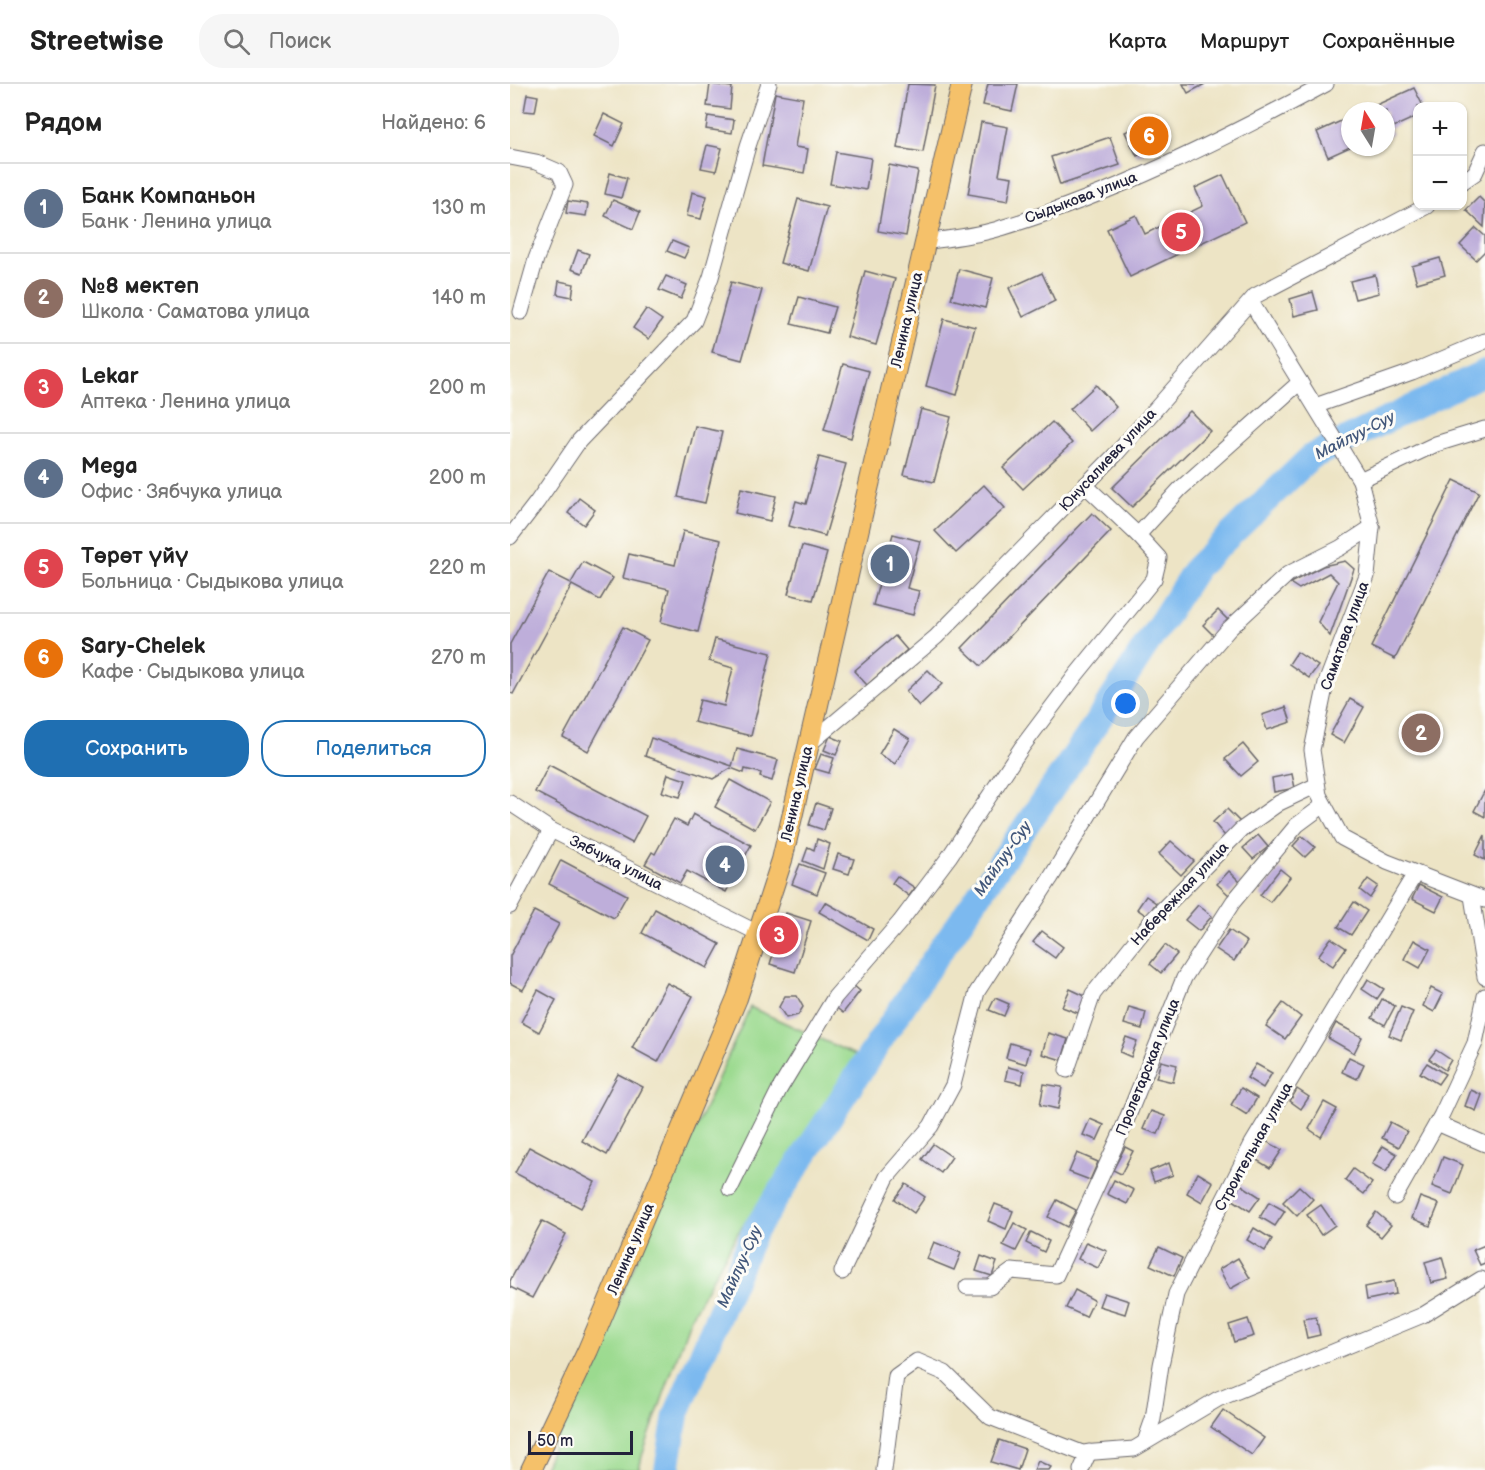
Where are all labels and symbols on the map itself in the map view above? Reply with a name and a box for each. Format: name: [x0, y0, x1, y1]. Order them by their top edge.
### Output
north arrow: [1341, 102, 1395, 156]
pin: 6: [1130, 113, 1168, 158]
street label: Сыдыкова улица: [1022, 168, 1140, 228]
pin: 5: [1162, 210, 1200, 254]
street label: Ленина улица: [887, 270, 927, 371]
street label: Юнусалиева улица: [1055, 404, 1161, 515]
water label: Майлуу-Суу: [1312, 407, 1399, 464]
pin: 1: [870, 542, 910, 586]
street label: Саматова улица: [1316, 579, 1374, 693]
your location: [1111, 689, 1140, 718]
pin: 2: [1402, 710, 1440, 756]
street label: Ленина улица: [777, 744, 817, 845]
water label: Майлуу-Суу: [970, 817, 1036, 900]
street label: Зябчука улица: [566, 831, 666, 895]
street label: Набережная улица: [1127, 838, 1233, 950]
pin: 4: [706, 842, 744, 888]
pin: 3: [760, 912, 798, 958]
street label: Пролетарская улица: [1112, 996, 1184, 1138]
street label: Строительная улица: [1211, 1079, 1297, 1215]
street label: Ленина улица: [603, 1200, 659, 1299]
water label: Майлуу-Суу: [714, 1223, 767, 1311]
scale bar: [528, 1428, 633, 1456]

